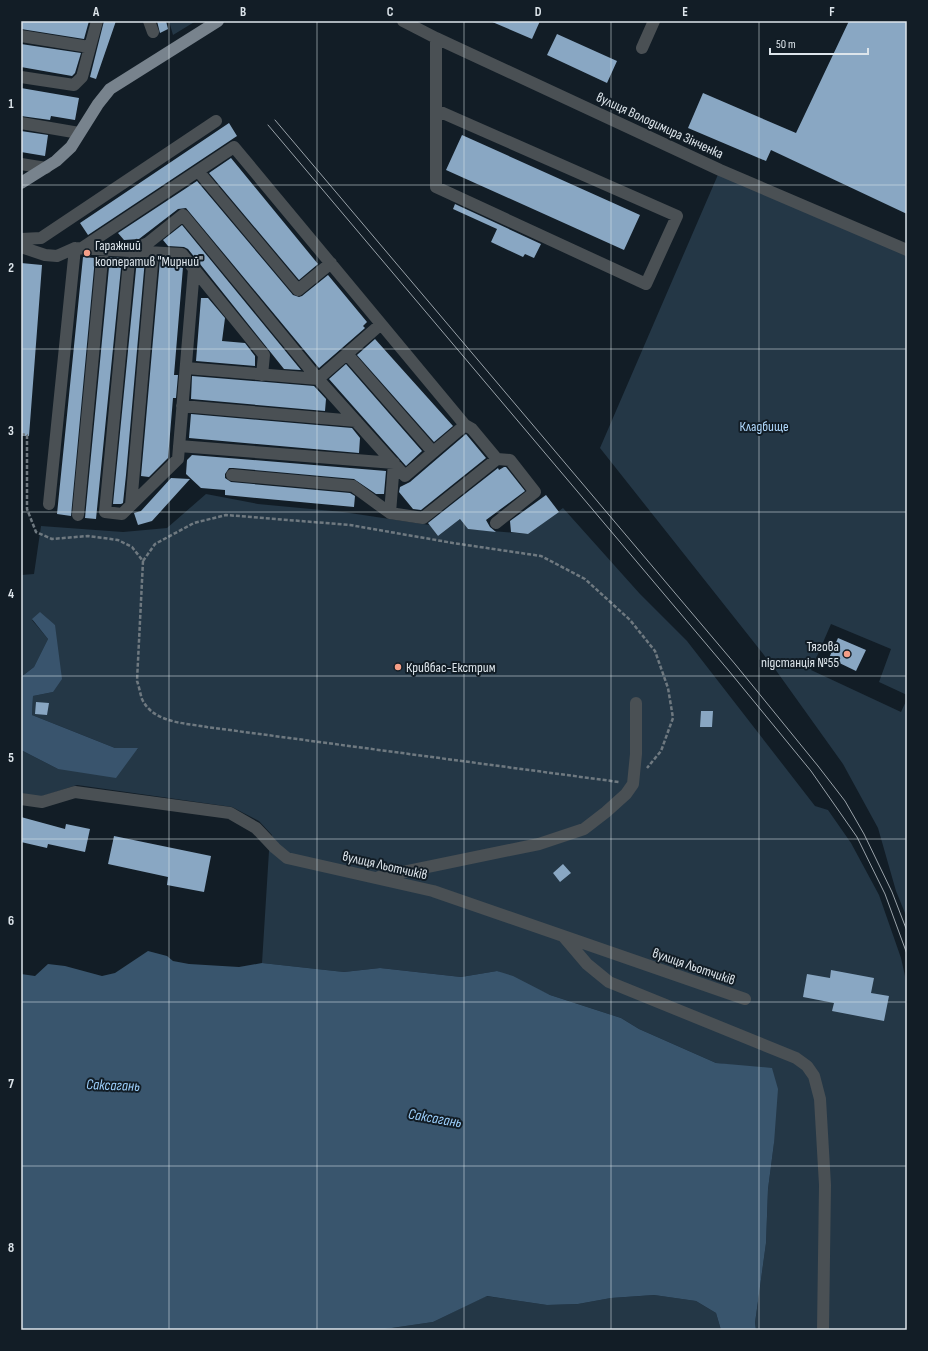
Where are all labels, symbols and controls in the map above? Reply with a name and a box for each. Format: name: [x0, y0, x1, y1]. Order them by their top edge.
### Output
text: A: [92, 4, 100, 20]
text: B: [240, 4, 246, 20]
text: C: [387, 4, 394, 20]
text: D: [535, 4, 542, 20]
text: E: [682, 4, 688, 20]
text: F: [829, 4, 835, 20]
scale bar: [770, 30, 868, 56]
text: 50 m: [776, 37, 796, 52]
street label: вулиця Володимира Зінченка: [594, 89, 726, 162]
text: 1: [8, 96, 14, 112]
place label: Гаражний кооператив "Мирний": [95, 237, 203, 270]
marker: Гаражний кооператив "Мирний": [82, 248, 92, 258]
text: 2: [8, 260, 14, 276]
park label: Кладбище: [739, 418, 789, 435]
text: 3: [8, 423, 14, 439]
text: 4: [8, 586, 14, 602]
place label: Тягова підстанція №55: [761, 638, 839, 671]
marker: Тягова підстанція №55: [842, 649, 852, 659]
place label: Кривбас-Екстрим: [406, 659, 496, 676]
marker: Кривбас-Екстрим: [393, 662, 403, 672]
text: 5: [8, 750, 14, 766]
street label: вулиця Льотчиків: [341, 847, 429, 884]
text: 6: [8, 913, 14, 929]
street label: вулиця Льотчиків: [650, 944, 738, 989]
water label: Саксагань: [86, 1075, 140, 1096]
text: 7: [8, 1076, 14, 1092]
water label: Саксагань: [407, 1104, 463, 1133]
text: 8: [8, 1240, 14, 1256]

